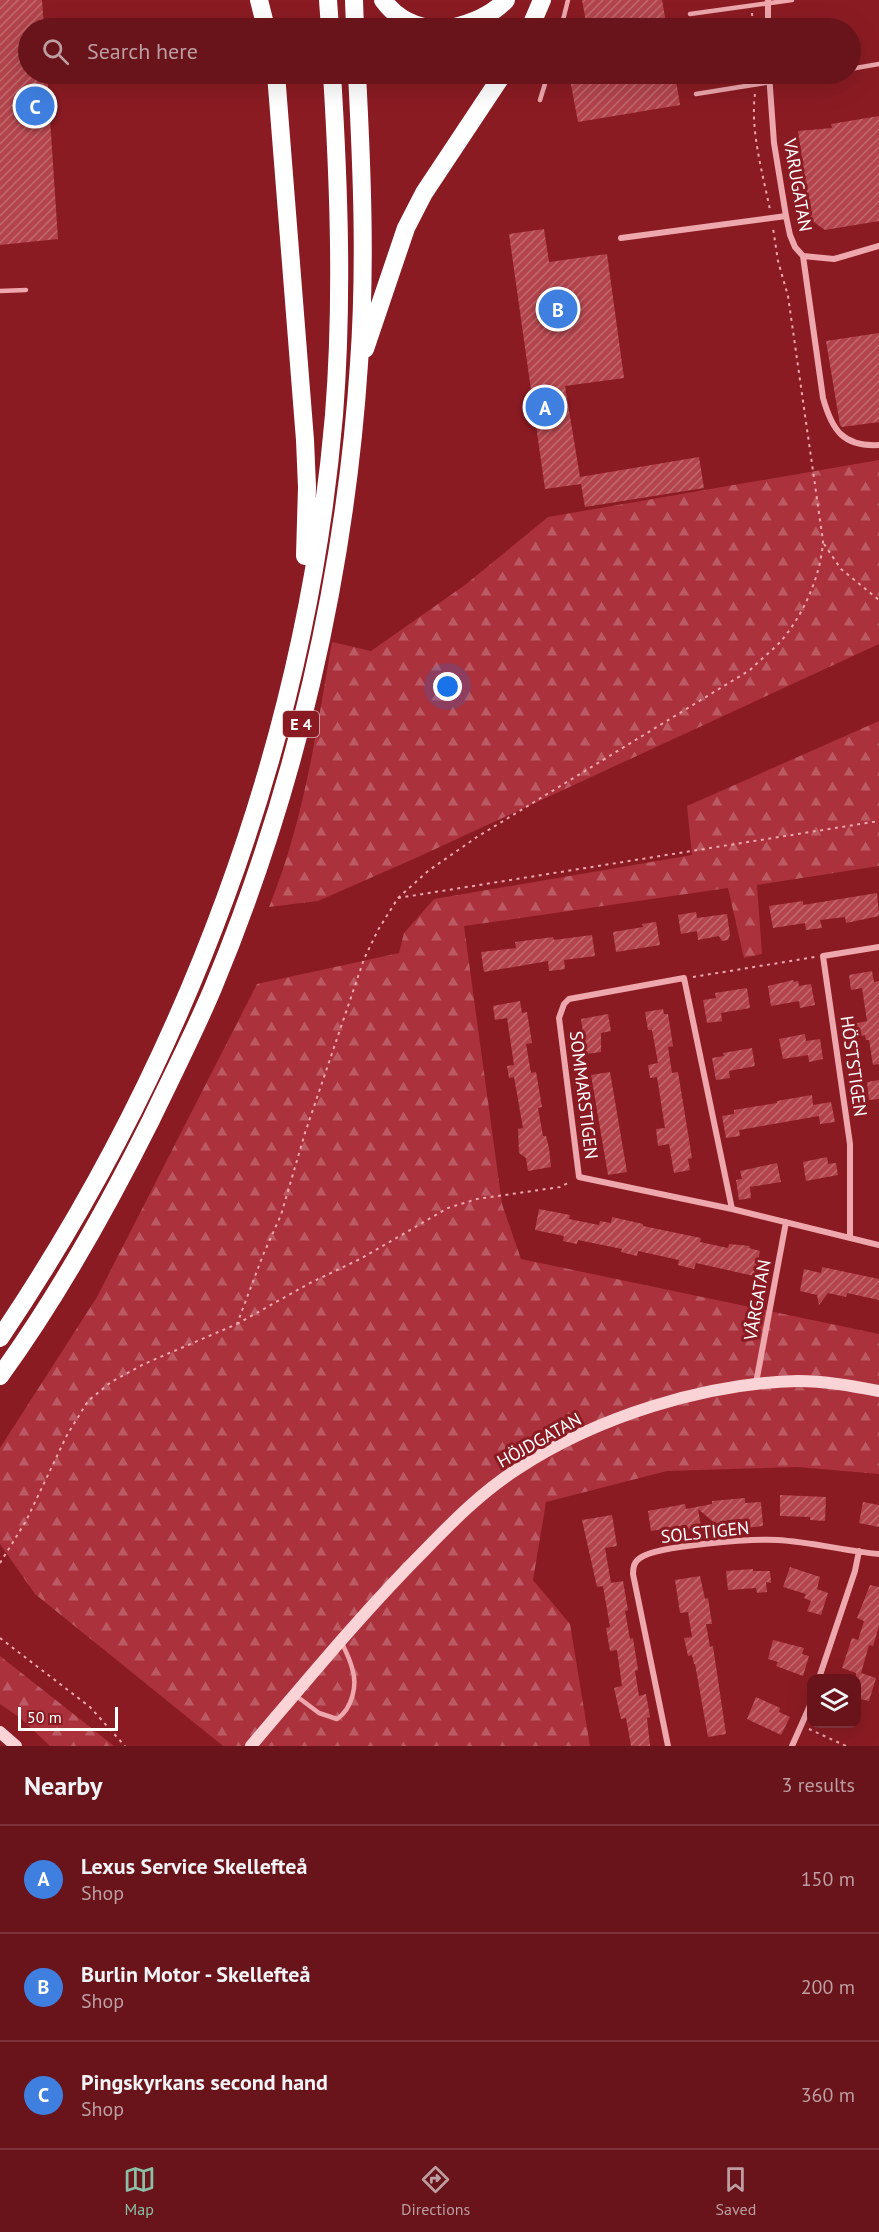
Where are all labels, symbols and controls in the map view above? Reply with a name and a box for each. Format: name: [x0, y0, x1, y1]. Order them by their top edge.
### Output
search box: [18, 18, 861, 84]
icon: search: [39, 35, 72, 68]
text: Search here: [87, 37, 198, 65]
pin: C: [15, 84, 54, 128]
street label: VARUGATAN: [778, 136, 818, 233]
pin: B: [538, 286, 578, 332]
pin: A: [526, 384, 564, 430]
your location: [433, 672, 462, 701]
road number: E 4: [283, 711, 319, 737]
street label: HÖSTSTIGEN: [836, 1014, 872, 1118]
street label: SOMMARSTIGEN: [565, 1030, 603, 1160]
street label: VÅRGATAN: [738, 1258, 775, 1343]
street label: HÖJDGATAN: [493, 1407, 585, 1473]
street label: SOLSTIGEN: [660, 1516, 750, 1548]
map controls: [807, 1674, 861, 1728]
button: layers: [807, 1674, 861, 1728]
scale bar: [18, 1704, 118, 1732]
text: 50 m: [27, 1707, 62, 1727]
text: Nearby: [24, 1769, 102, 1802]
text: 3 results: [782, 1772, 855, 1798]
text: Lexus Service Skellefteå: [81, 1852, 307, 1880]
text: A: [37, 1866, 50, 1892]
text: 150 m: [801, 1866, 855, 1892]
text: Shop: [81, 1880, 124, 1906]
text: Burlin Motor - Skellefteå: [81, 1960, 310, 1988]
text: B: [38, 1974, 49, 2000]
text: 200 m: [801, 1974, 855, 2000]
text: Shop: [81, 1988, 124, 2014]
text: Pingskyrkans second hand: [81, 2068, 328, 2096]
text: C: [38, 2082, 49, 2108]
text: 360 m: [801, 2082, 855, 2108]
text: Shop: [81, 2096, 124, 2122]
tab: Map: [123, 2163, 156, 2219]
tab: Directions: [401, 2163, 470, 2219]
tab: Saved: [716, 2163, 756, 2219]

